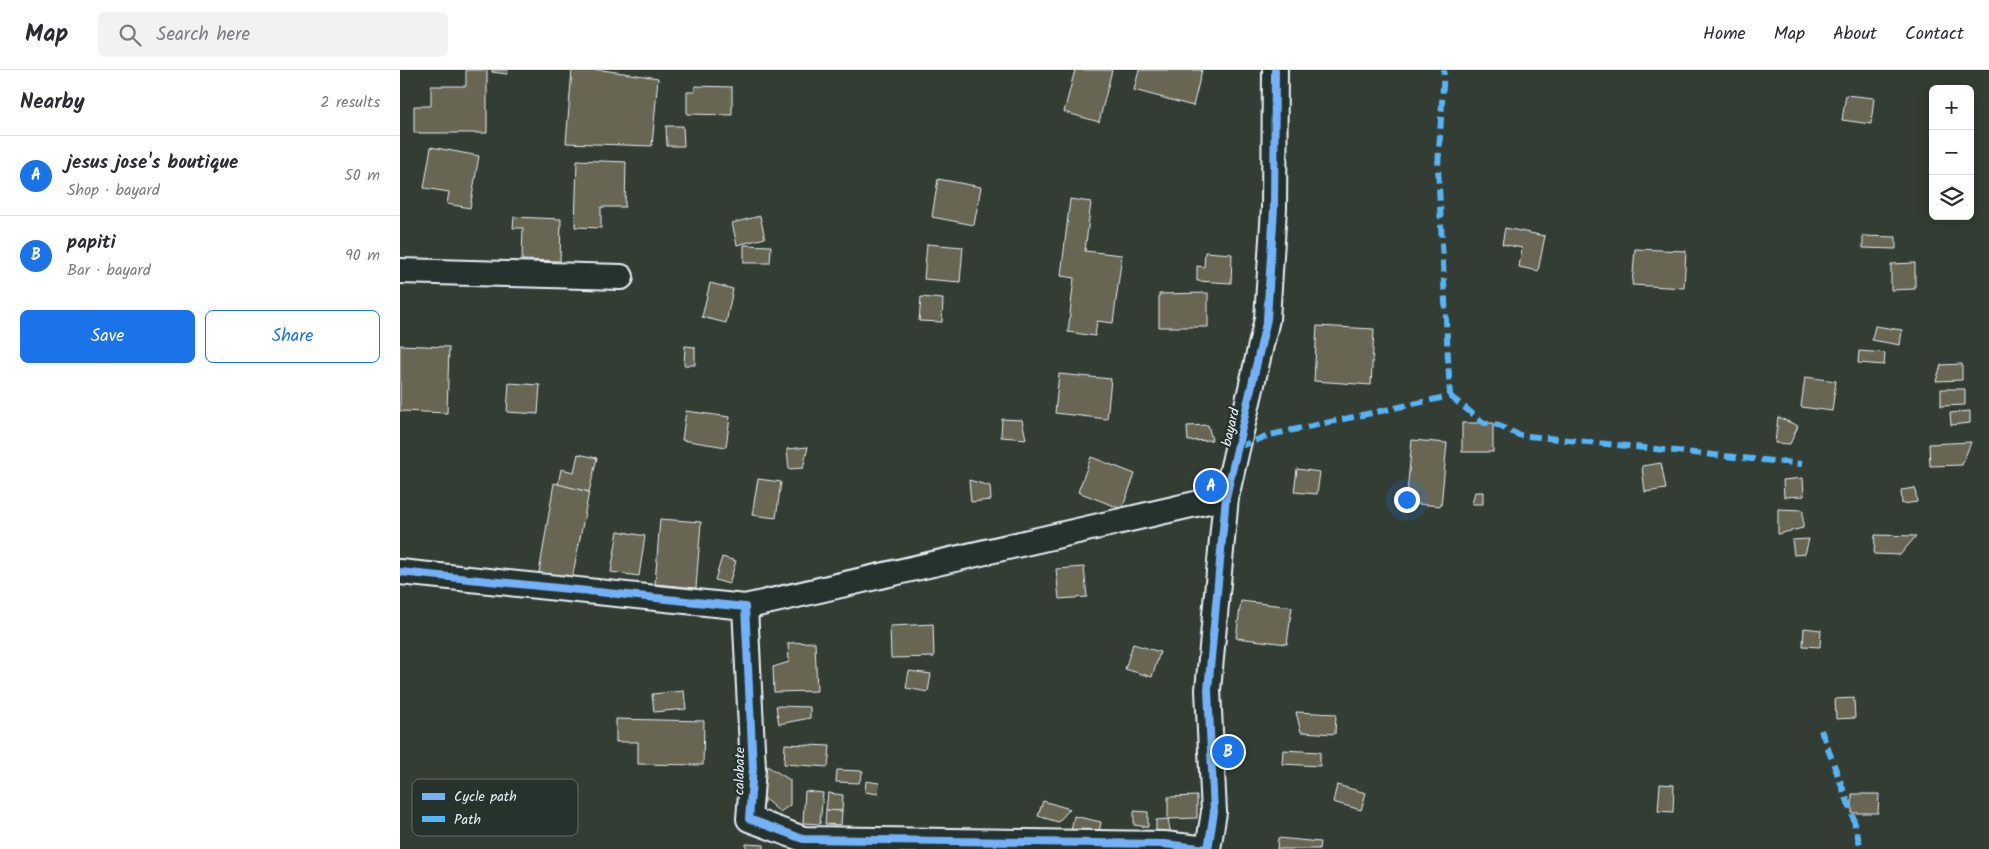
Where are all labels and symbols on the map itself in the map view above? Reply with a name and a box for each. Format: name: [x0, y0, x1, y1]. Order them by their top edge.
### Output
street label: bayard: [1216, 405, 1246, 449]
pin: A: [1195, 467, 1227, 505]
your location: [1394, 487, 1420, 513]
pin: B: [1212, 733, 1244, 771]
street label: calabate: [729, 746, 751, 795]
legend: [412, 779, 578, 836]
text: Cycle path: [454, 786, 517, 808]
text: Path: [454, 809, 481, 831]

